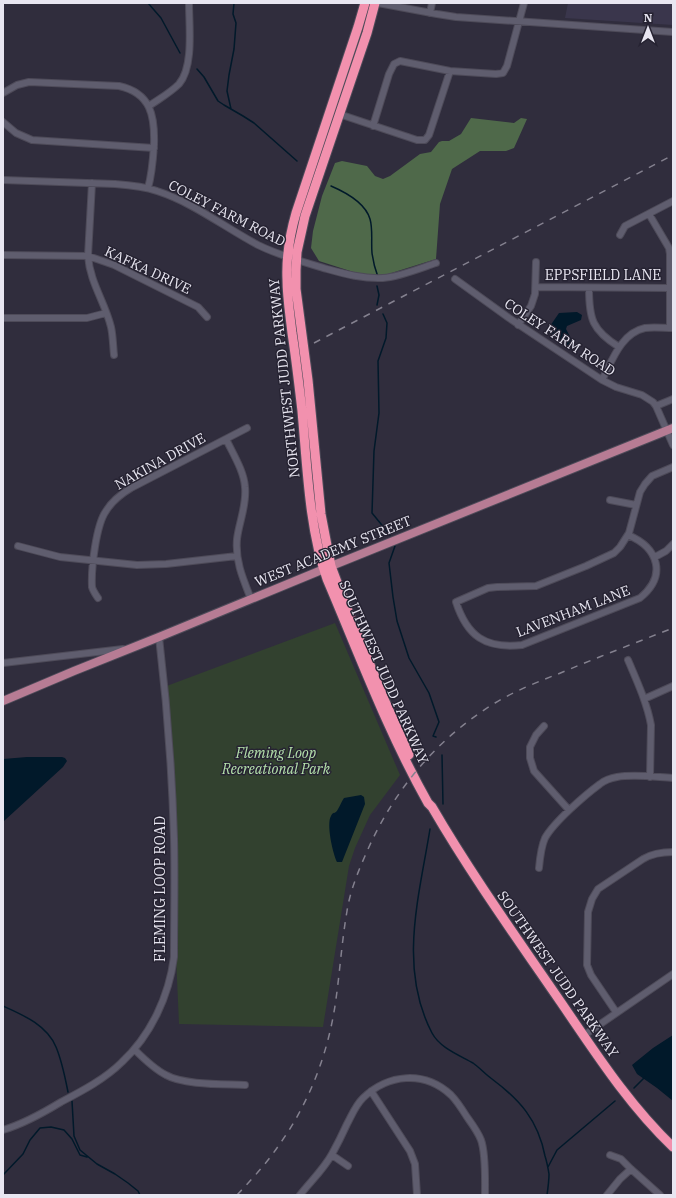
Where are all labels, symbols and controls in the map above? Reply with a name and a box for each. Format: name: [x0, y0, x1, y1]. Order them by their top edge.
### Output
north arrow: [628, 8, 668, 48]
text: N: [644, 11, 653, 25]
street label: COLEY FARM ROAD: [165, 176, 289, 250]
street label: KAFKA DRIVE: [102, 242, 194, 298]
street label: EPPSFIELD LANE: [545, 266, 661, 284]
street label: NORTHWEST JUDD PARKWAY: [265, 277, 303, 479]
street label: COLEY FARM ROAD: [501, 294, 619, 380]
street label: NAKINA DRIVE: [111, 429, 209, 493]
street label: WEST ACADEMY STREET: [252, 511, 414, 591]
street label: SOUTHWEST JUDD PARKWAY: [335, 577, 433, 767]
street label: LAVENHAM LANE: [514, 581, 633, 641]
park label: Fleming Loop Recreational Park: [221, 744, 331, 778]
street label: FLEMING LOOP ROAD: [151, 816, 169, 962]
street label: SOUTHWEST JUDD PARKWAY: [494, 887, 623, 1061]

